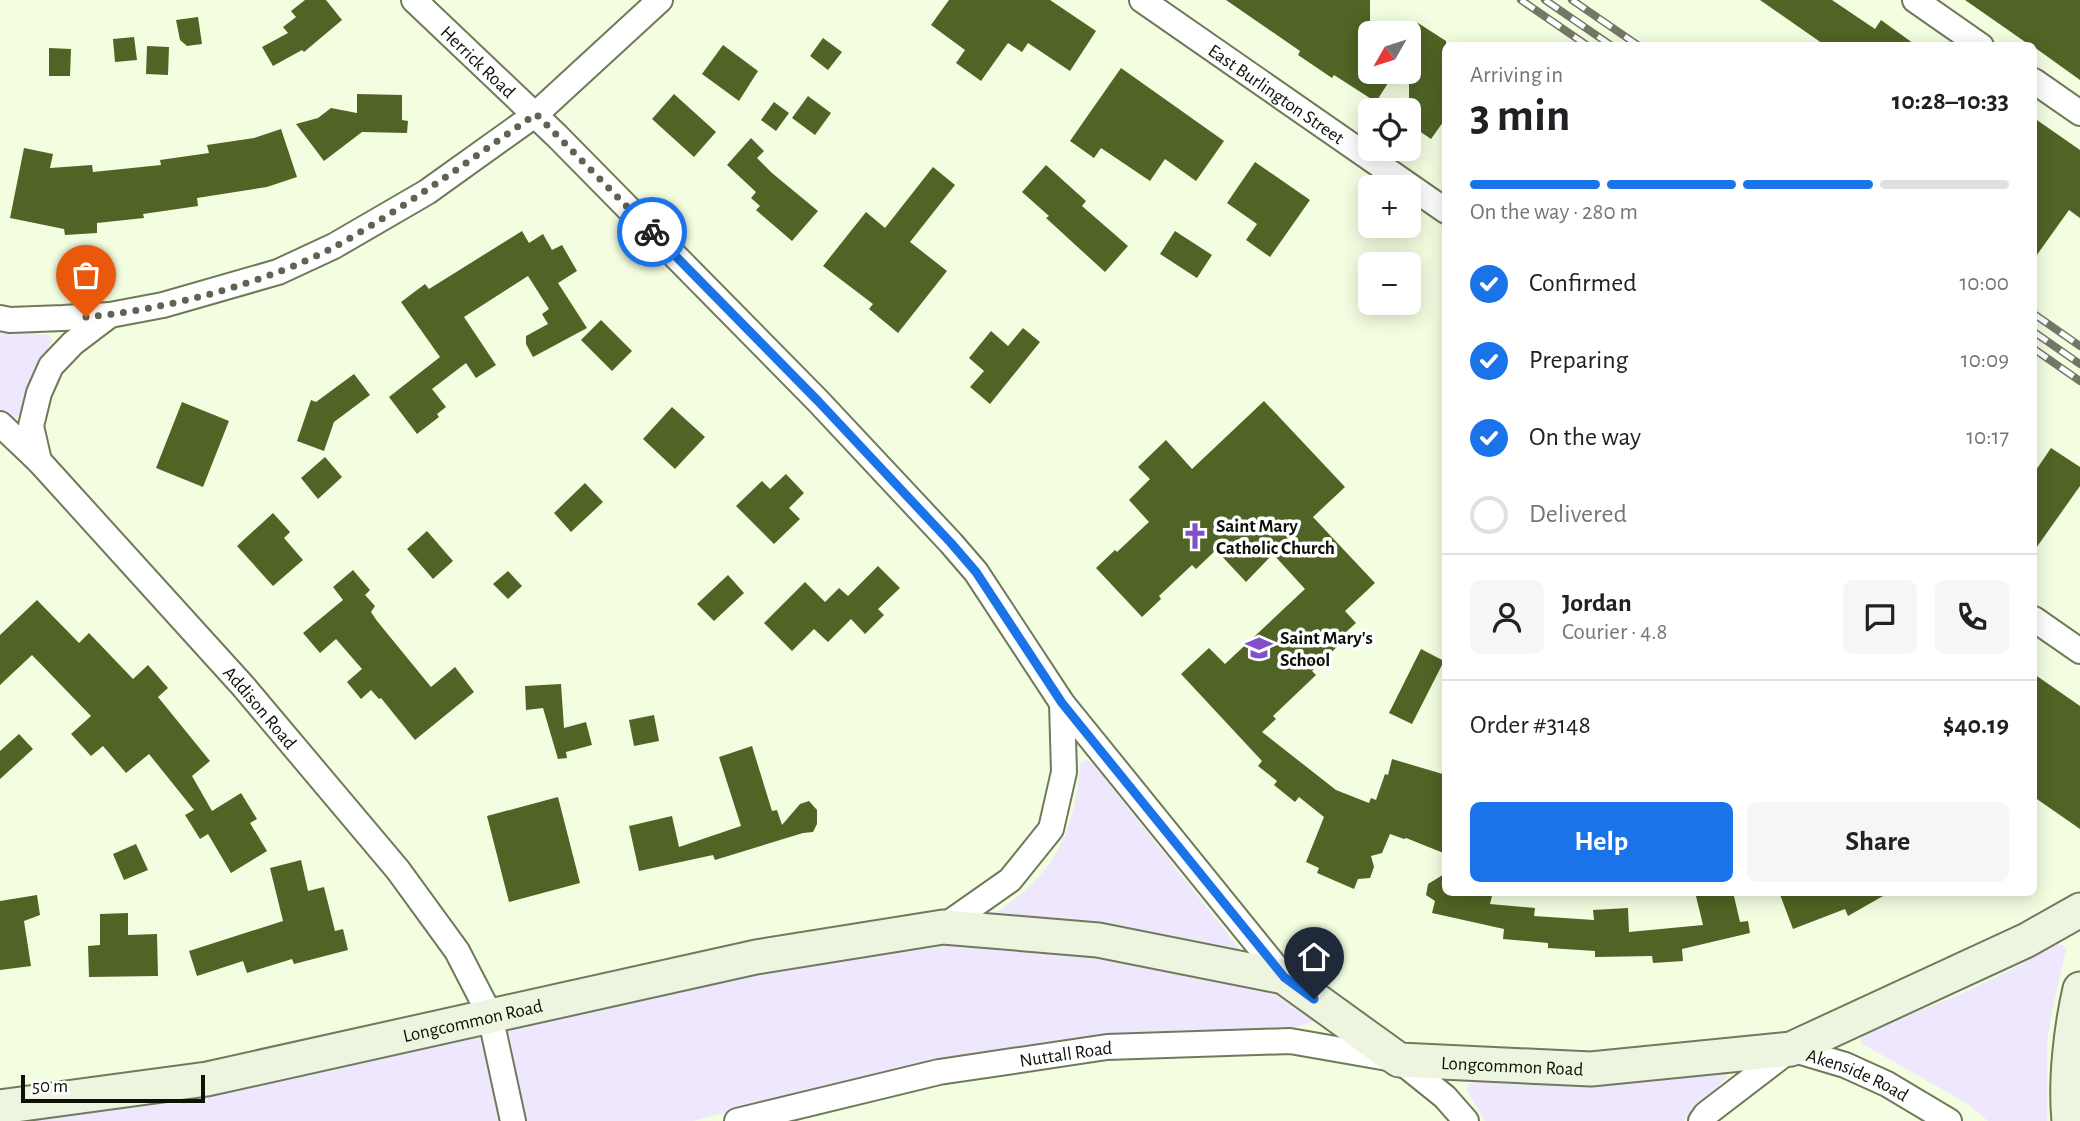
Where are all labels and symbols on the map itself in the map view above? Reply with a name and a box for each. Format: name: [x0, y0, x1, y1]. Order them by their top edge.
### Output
north arrow: [1358, 21, 1421, 84]
street label: Herrick Road: [436, 23, 519, 102]
street label: East Burlington Street: [1204, 41, 1347, 148]
courier: [617, 197, 687, 267]
pin: [56, 245, 116, 317]
place label: Saint Mary Catholic Church: [1216, 517, 1335, 558]
church icon: Saint Mary Catholic Church: [1180, 521, 1210, 551]
place label: Saint Mary's School: [1280, 629, 1373, 670]
school or university icon: Saint Mary's School: [1244, 633, 1274, 663]
street label: Addison Road: [219, 663, 300, 753]
pin: [1284, 927, 1344, 999]
street label: Longcommon Road: [401, 997, 545, 1046]
street label: Nuttall Road: [1018, 1039, 1113, 1071]
street label: Akenside Road: [1804, 1046, 1911, 1106]
street label: Longcommon Road: [1441, 1054, 1584, 1080]
scale bar: [21, 1072, 205, 1104]

